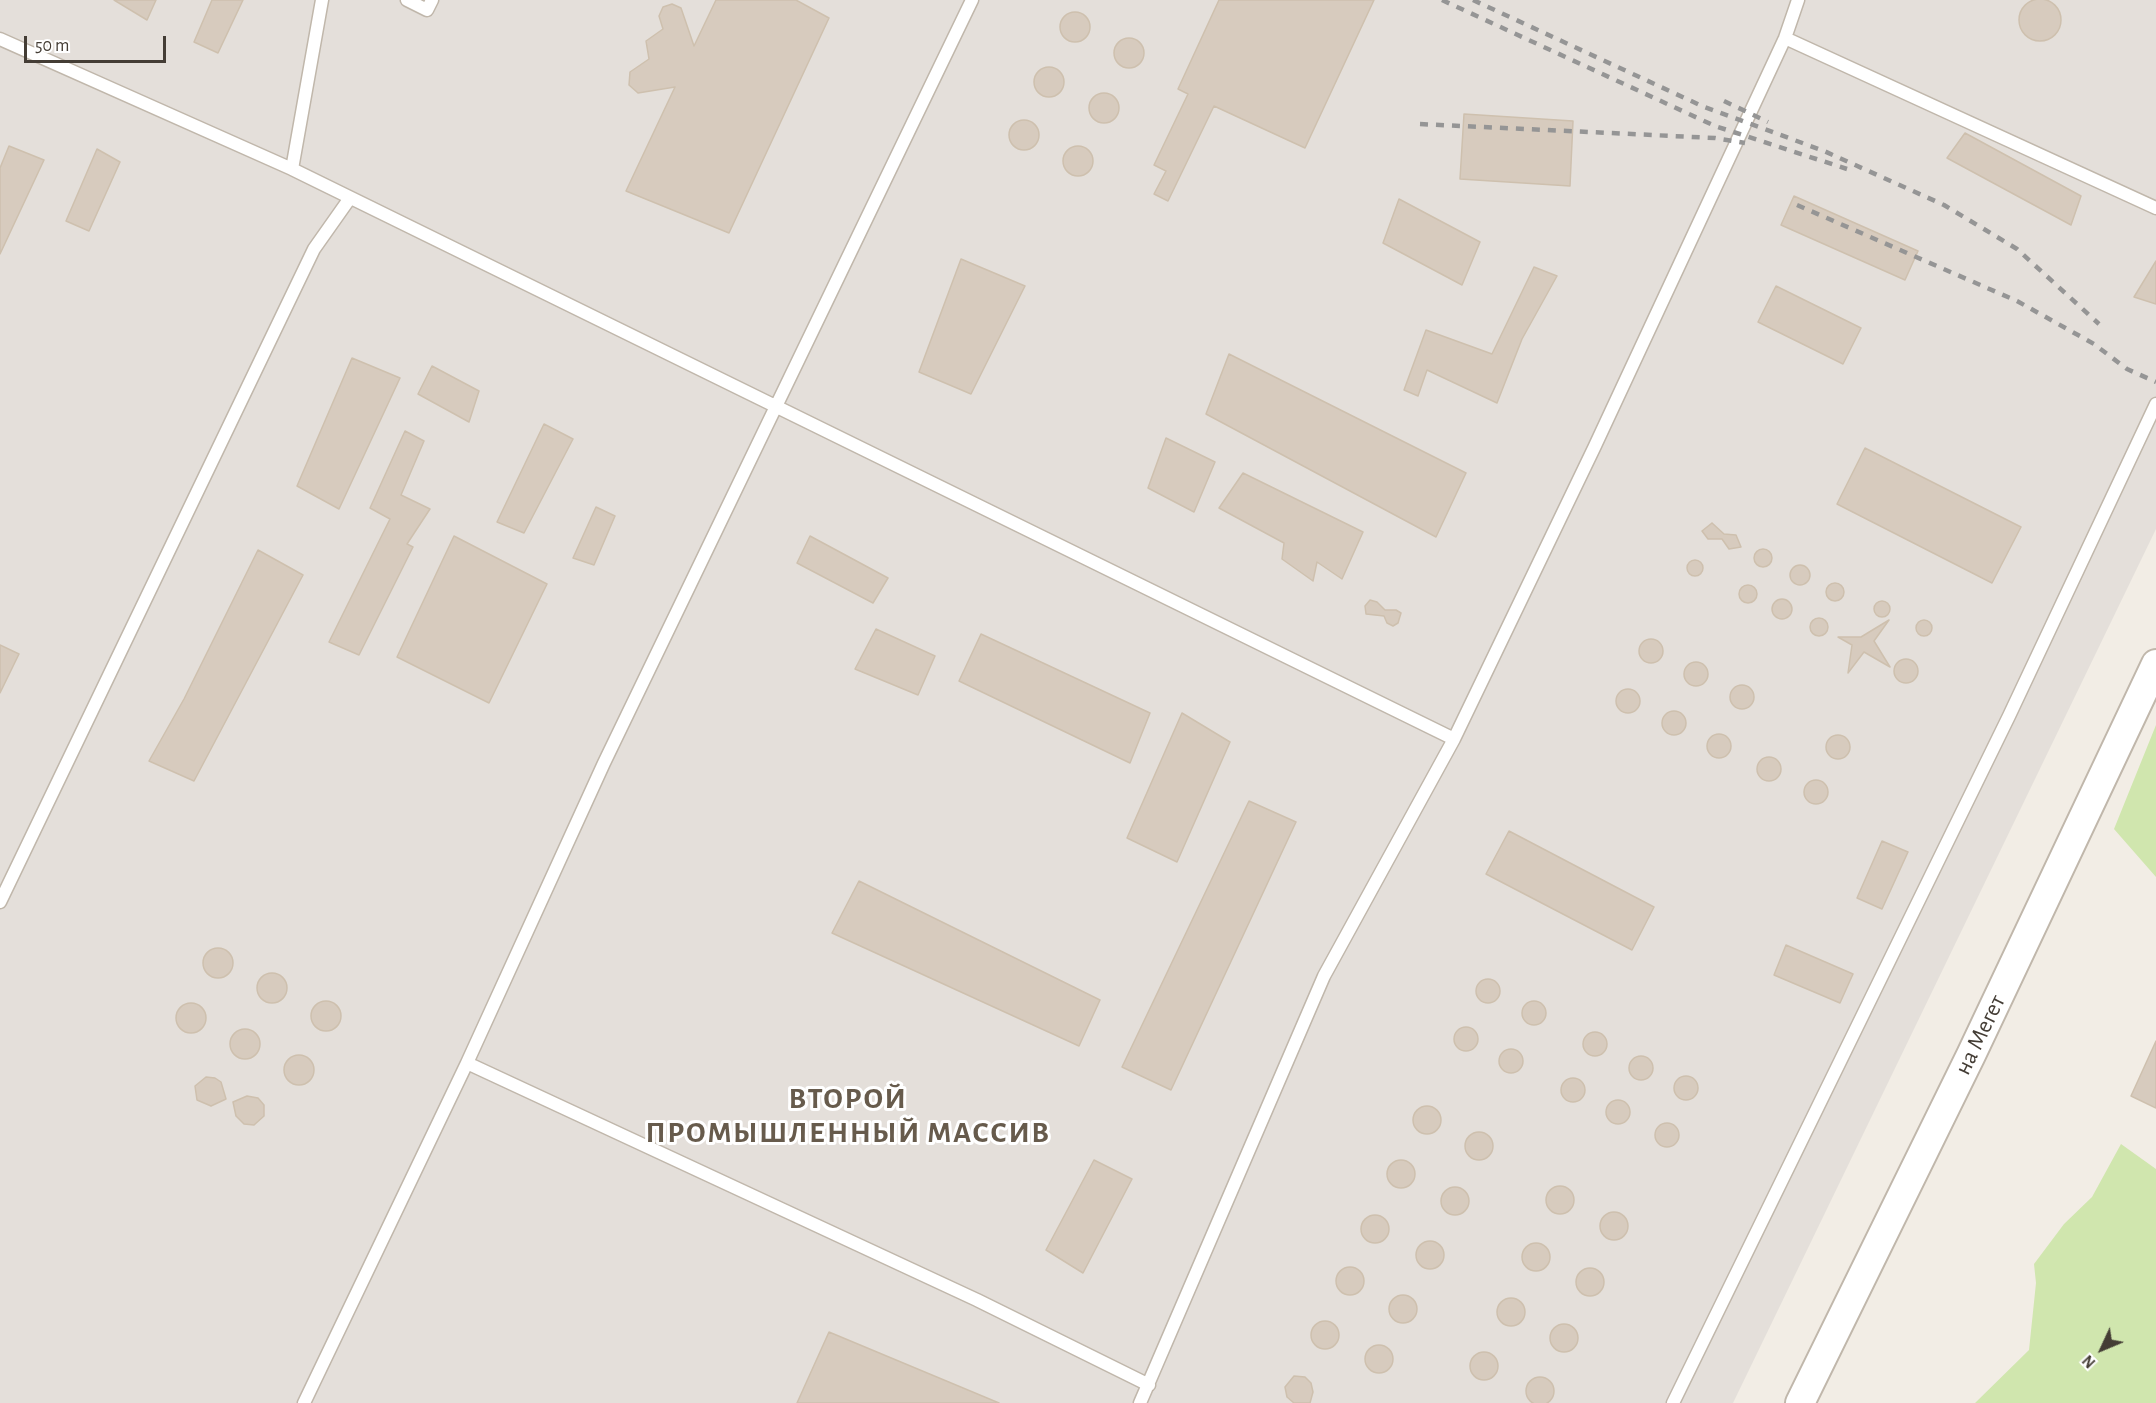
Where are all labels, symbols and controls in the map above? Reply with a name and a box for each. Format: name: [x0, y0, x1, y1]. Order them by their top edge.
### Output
scale bar: [27, 24, 170, 62]
text: 50 m: [35, 37, 69, 55]
street label: на Мегет: [1948, 990, 2012, 1080]
district label: ВТОРОЙ ПРОМЫШЛЕННЫЙ МАССИВ: [645, 1081, 1051, 1152]
north arrow: [2072, 1319, 2132, 1379]
text: N: [2079, 1352, 2099, 1371]

